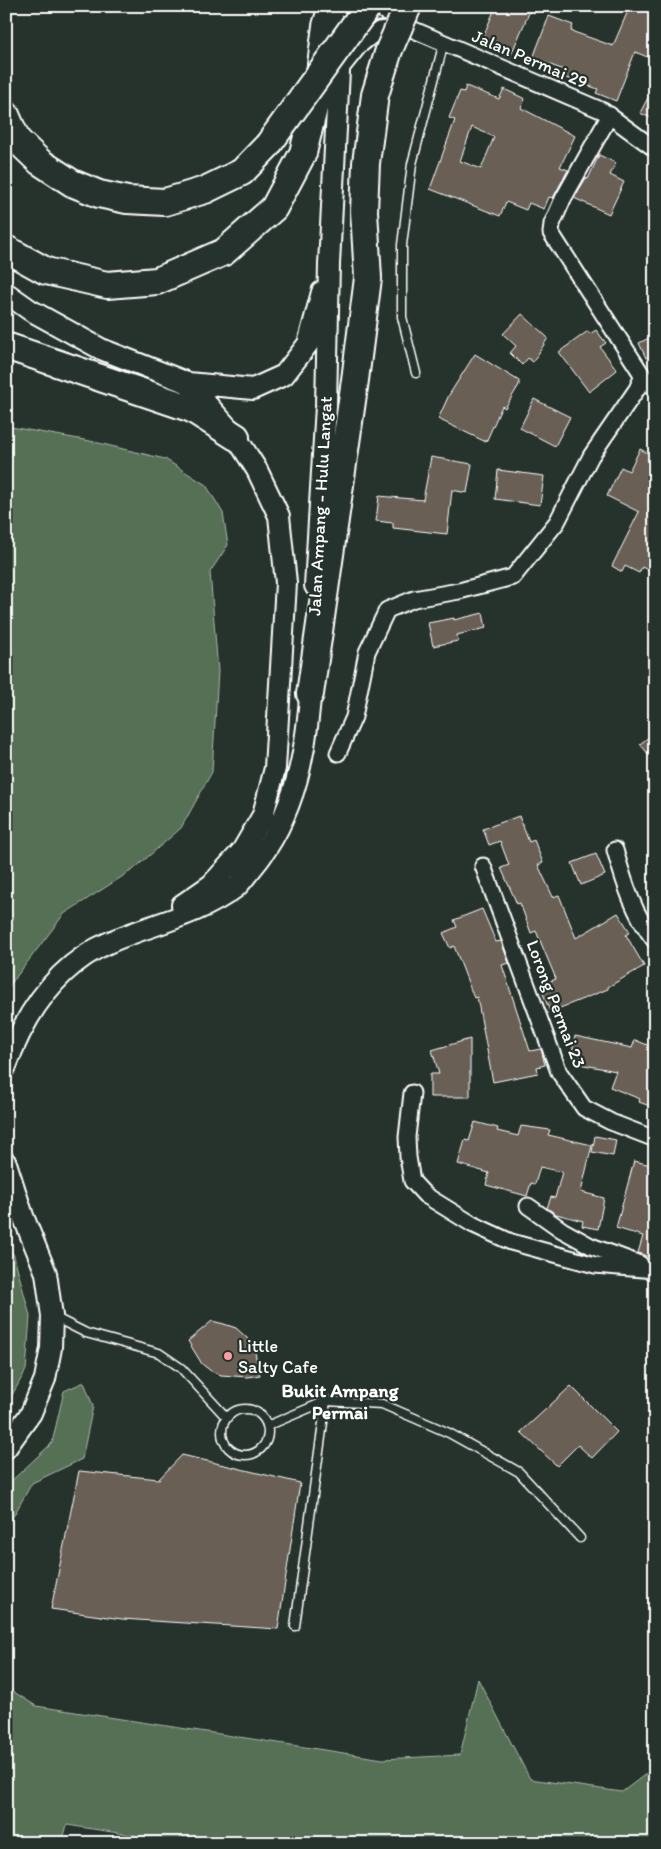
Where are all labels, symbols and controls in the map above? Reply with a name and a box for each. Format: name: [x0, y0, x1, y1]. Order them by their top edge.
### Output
street label: Jalan Permai 29: [469, 25, 591, 93]
street label: Jalan Ampang - Hulu Langat: [303, 395, 337, 616]
street label: Lorong Permai 23: [521, 937, 591, 1071]
place label: Little Salty Cafe: [238, 1335, 318, 1378]
marker: Little Salty Cafe: [222, 1350, 234, 1362]
district label: Bukit Ampang Permai: [282, 1379, 400, 1424]

